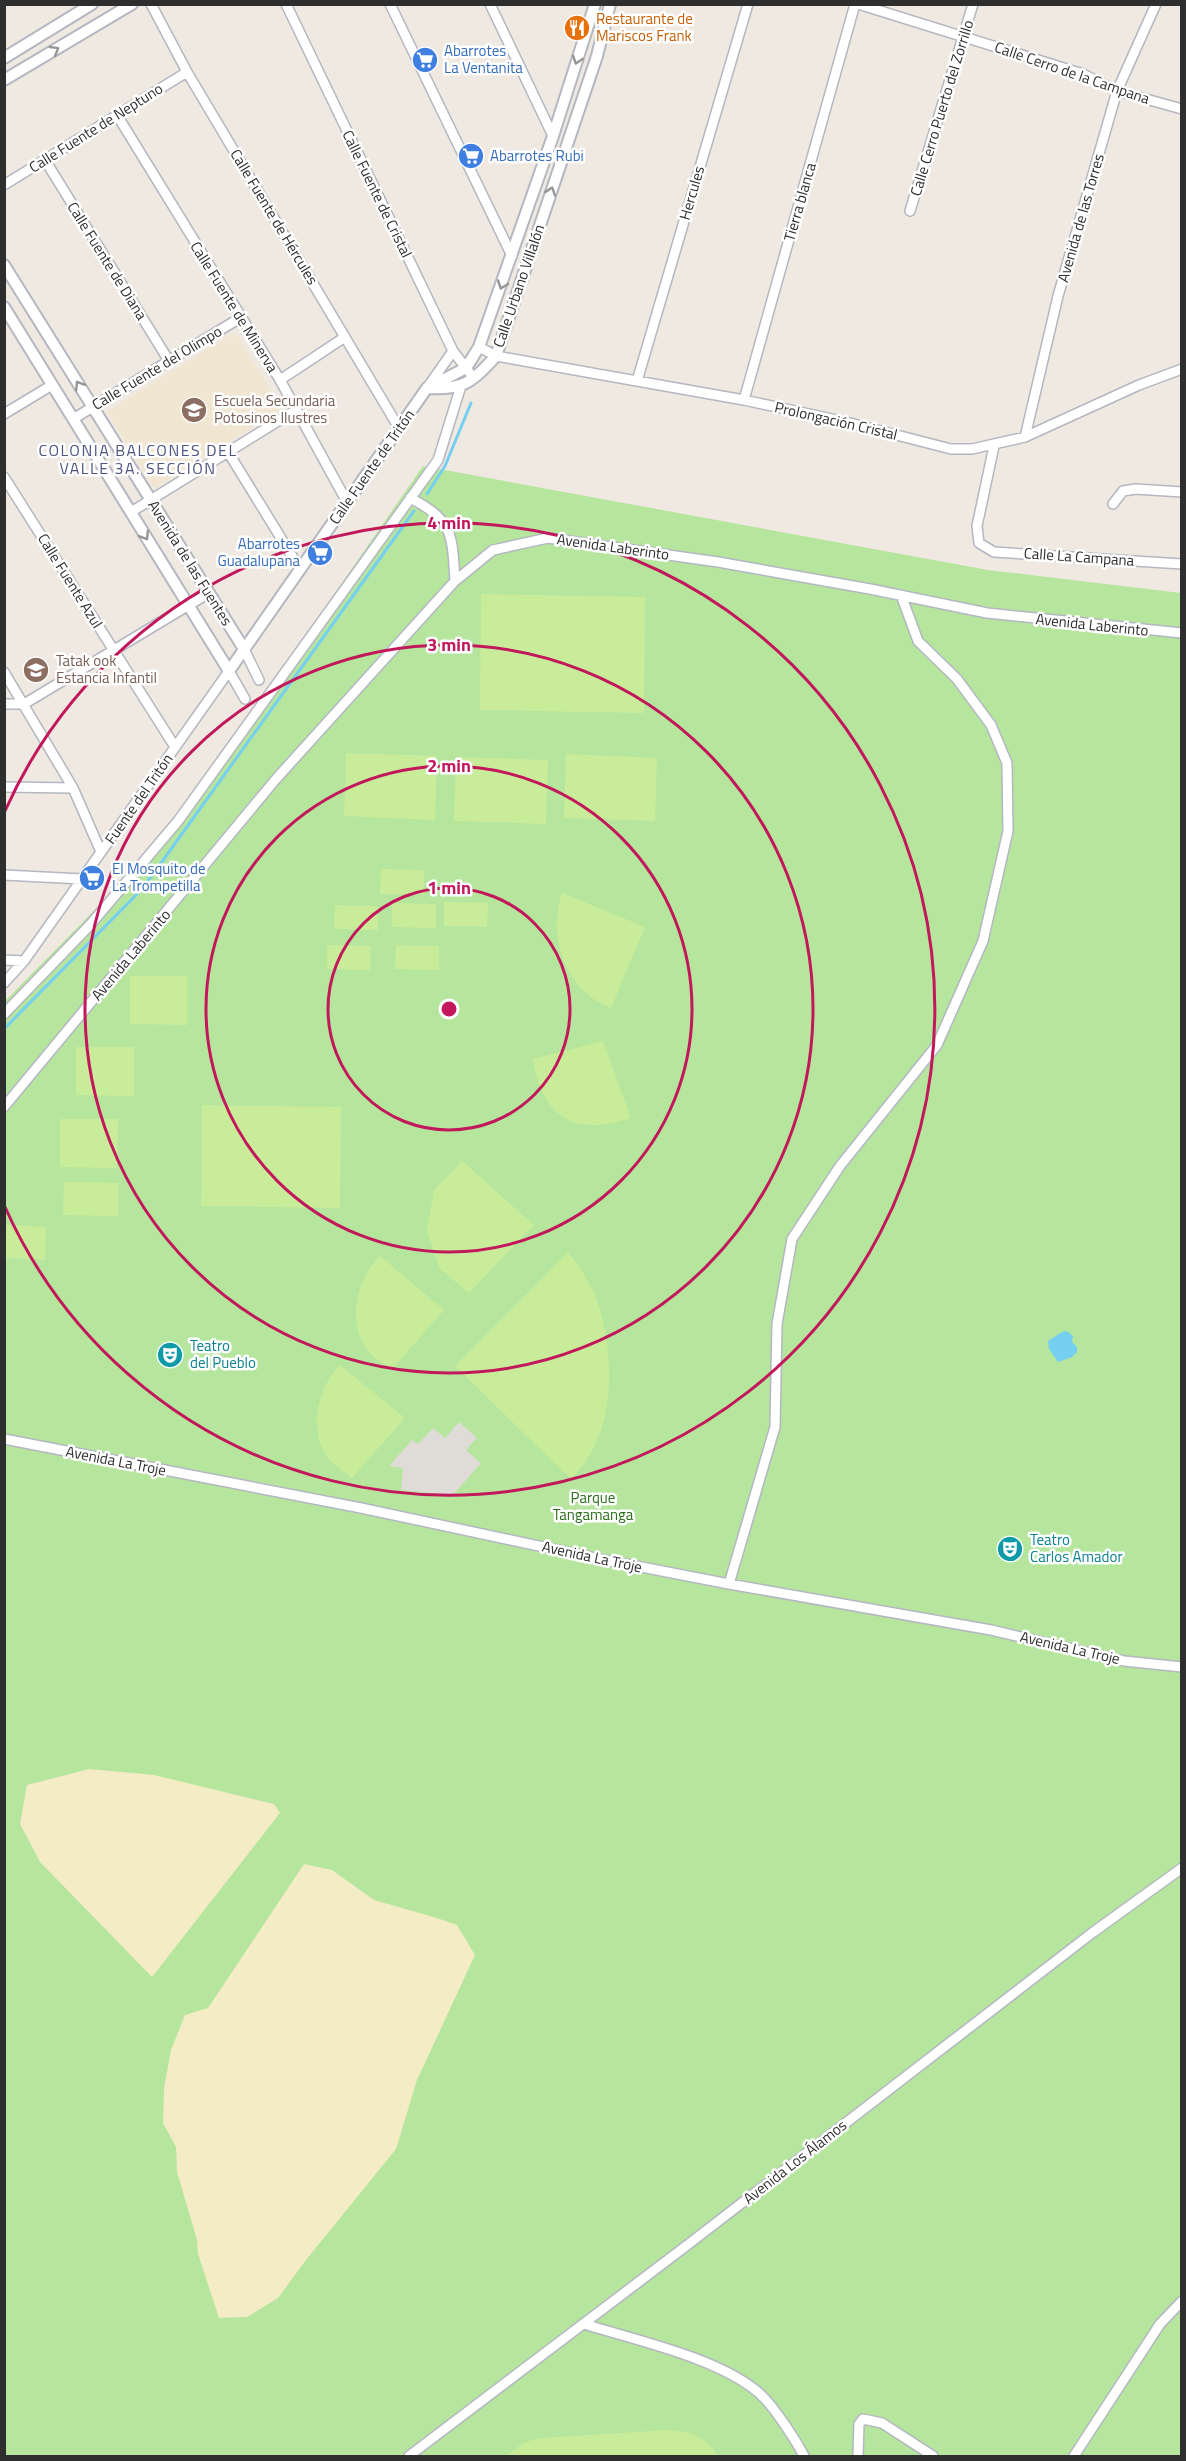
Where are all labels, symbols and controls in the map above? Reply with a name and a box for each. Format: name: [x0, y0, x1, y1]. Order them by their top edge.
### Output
place label: Restaurante de Mariscos Frank: [596, 7, 693, 47]
restaurant icon: Restaurante de Mariscos Frank: [562, 13, 592, 43]
street label: Calle Cerro Puerto del Zorrillo: [904, 17, 979, 199]
street label: Calle Cerro de la Campana: [991, 35, 1153, 110]
place label: Abarrotes La Ventanita: [444, 39, 523, 79]
supermarket icon: Abarrotes La Ventanita: [410, 45, 440, 75]
one-way arrow: [49, 46, 59, 57]
one-way arrow: [572, 54, 585, 65]
street label: Calle Fuente de Neptuno: [24, 77, 167, 178]
street label: Calle Fuente de Cristal: [337, 126, 418, 261]
supermarket icon: Abarrotes Rubi: [456, 141, 486, 171]
street label: Calle Fuente de Hércules: [225, 144, 324, 289]
place label: Abarrotes Rubi: [490, 144, 584, 167]
street label: Avenida de las Torres: [1051, 151, 1110, 285]
street label: Tierra blanca: [777, 159, 822, 244]
street label: Hercules: [673, 163, 710, 223]
one-way arrow: [544, 186, 557, 197]
street label: Calle Fuente de Diana: [62, 197, 153, 325]
street label: Calle Urbano Villalón: [487, 221, 550, 351]
street label: Calle Fuente de Minerva: [185, 237, 284, 377]
one-way arrow: [496, 279, 509, 290]
street label: Calle Fuente del Olimpo: [87, 320, 226, 416]
one-way arrow: [76, 381, 87, 392]
place label: Escuela Secundaria Potosinos Ilustres: [214, 389, 336, 429]
school or university icon: Escuela Secundaria Potosinos Ilustres: [179, 395, 209, 425]
street label: Prolongación Cristal: [772, 395, 900, 446]
street label: Calle Fuente de Tritón: [323, 404, 420, 529]
district label: COLONIA BALCONES DEL VALLE 3A. SECCIÓN: [38, 438, 238, 480]
street label: Avenida de las Fuentes: [142, 495, 238, 630]
text: 4 min: [427, 509, 471, 536]
street label: Avenida Laberinto: [555, 527, 671, 566]
street label: Calle Fuente Azul: [32, 529, 109, 633]
one-way arrow: [138, 530, 150, 540]
place label: Abarrotes Guadalupana: [217, 532, 300, 572]
supermarket icon: Abarrotes Guadalupana: [305, 538, 335, 568]
street label: Calle La Campana: [1023, 541, 1136, 572]
street label: Avenida Laberinto: [1035, 607, 1150, 642]
text: 3 min: [427, 631, 471, 658]
place label: Tatak ook Estancia Infantil: [56, 649, 157, 689]
school or university icon: Tatak ook Estancia Infantil: [21, 655, 51, 685]
street label: Fuente del Tritón: [99, 749, 178, 849]
text: 2 min: [427, 752, 471, 779]
place label: El Mosquito de La Trompetilla: [112, 857, 206, 897]
supermarket icon: El Mosquito de La Trompetilla: [77, 863, 107, 893]
text: 1 min: [427, 874, 471, 901]
street label: Avenida Laberinto: [85, 904, 176, 1005]
centre of rings: [439, 999, 459, 1019]
place label: Teatro del Pueblo: [190, 1334, 256, 1374]
theatre icon: Teatro del Pueblo: [155, 1340, 185, 1370]
street label: Avenida La Troje: [64, 1440, 168, 1482]
park label: Parque Tangamanga: [553, 1486, 634, 1526]
place label: Teatro Carlos Amador: [1030, 1528, 1123, 1568]
theatre icon: Teatro Carlos Amador: [995, 1534, 1025, 1564]
street label: Avenida La Troje: [540, 1535, 644, 1578]
street label: Avenida La Troje: [1018, 1625, 1122, 1670]
street label: Avenida Los Álamos: [738, 2114, 851, 2209]

